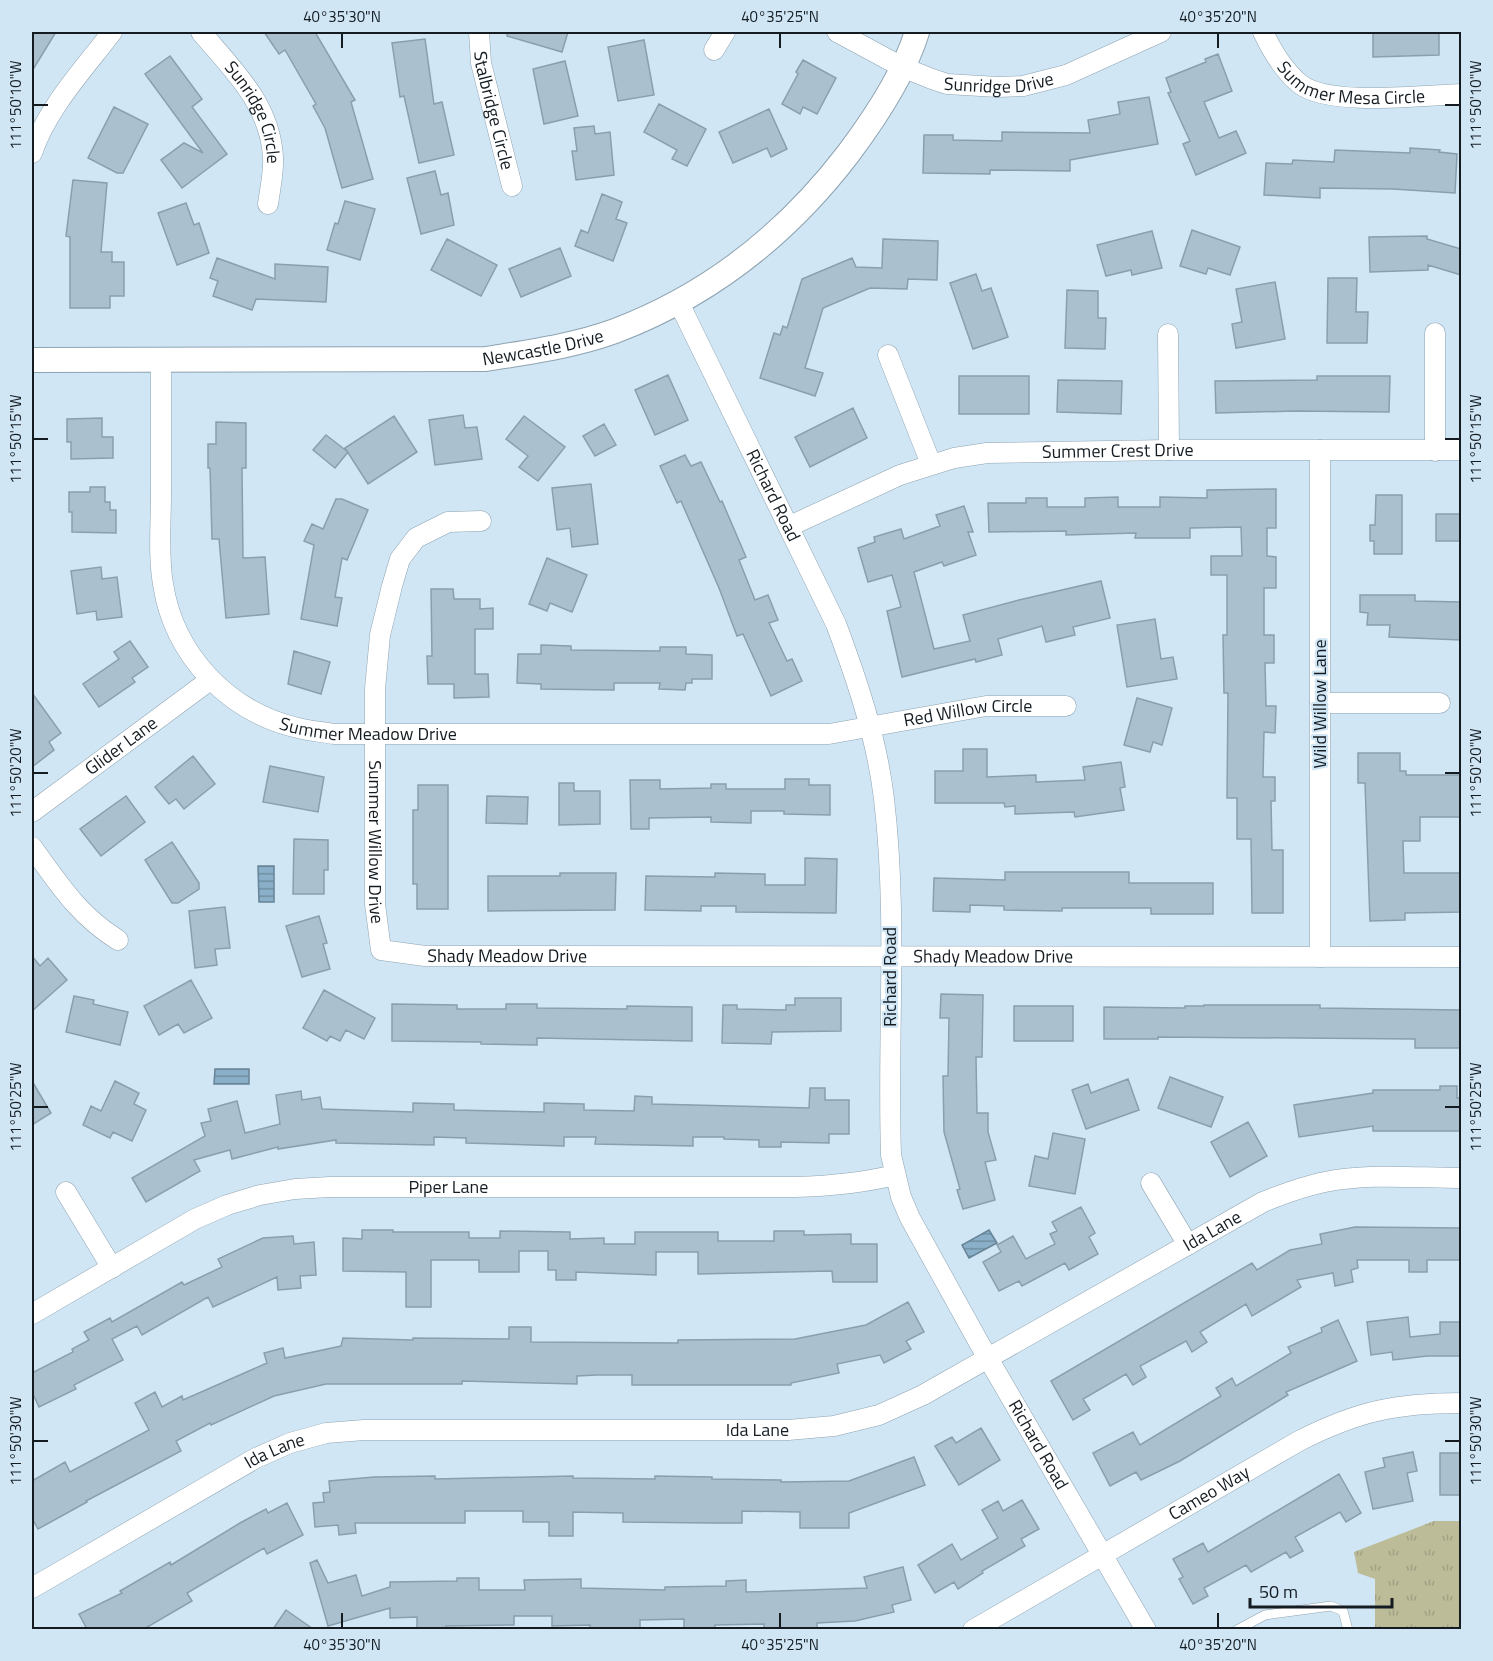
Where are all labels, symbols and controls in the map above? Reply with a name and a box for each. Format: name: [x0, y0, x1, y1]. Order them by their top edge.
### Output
text: 40°35'30"N: [303, 5, 381, 28]
text: 40°35'25"N: [741, 5, 819, 28]
text: 40°35'20"N: [1179, 5, 1257, 28]
street label: Stalbridge Circle: [467, 50, 521, 173]
street label: Sunridge Circle: [218, 55, 287, 164]
street label: Summer Mesa Circle: [1271, 55, 1426, 111]
text: 111°50'10"W: [4, 60, 27, 150]
text: 111°50'10"W: [1464, 60, 1487, 150]
street label: Sunridge Drive: [943, 65, 1056, 100]
street label: Newcastle Drive: [480, 322, 607, 372]
text: 111°50'15"W: [4, 394, 27, 484]
text: 111°50'15"W: [1464, 394, 1487, 484]
street label: Summer Crest Drive: [1042, 436, 1194, 465]
street label: Richard Road: [739, 444, 808, 546]
street label: Wild Willow Lane: [1306, 639, 1333, 769]
street label: Red Willow Circle: [901, 692, 1032, 733]
street label: Glider Lane: [79, 709, 163, 781]
street label: Summer Meadow Drive: [276, 710, 457, 747]
text: 111°50'20"W: [4, 728, 27, 818]
text: 111°50'20"W: [1464, 728, 1487, 818]
street label: Summer Willow Drive: [362, 760, 391, 925]
street label: Richard Road: [876, 927, 903, 1027]
street label: Shady Meadow Drive: [427, 942, 587, 969]
street label: Shady Meadow Drive: [913, 942, 1073, 970]
text: 111°50'25"W: [4, 1062, 27, 1152]
text: 111°50'25"W: [1464, 1062, 1487, 1152]
street label: Piper Lane: [408, 1173, 488, 1200]
street label: Ida Lane: [1178, 1203, 1246, 1258]
street label: Richard Road: [1002, 1394, 1076, 1494]
text: 111°50'30"W: [4, 1396, 27, 1486]
text: 111°50'30"W: [1464, 1396, 1487, 1486]
street label: Ida Lane: [726, 1416, 789, 1443]
street label: Ida Lane: [239, 1426, 307, 1475]
street label: Cameo Way: [1163, 1458, 1255, 1527]
scale bar: [1250, 1571, 1392, 1609]
text: 50 m: [1259, 1578, 1298, 1605]
text: 40°35'30"N: [303, 1633, 381, 1656]
text: 40°35'25"N: [741, 1633, 819, 1656]
text: 40°35'20"N: [1179, 1633, 1257, 1656]

